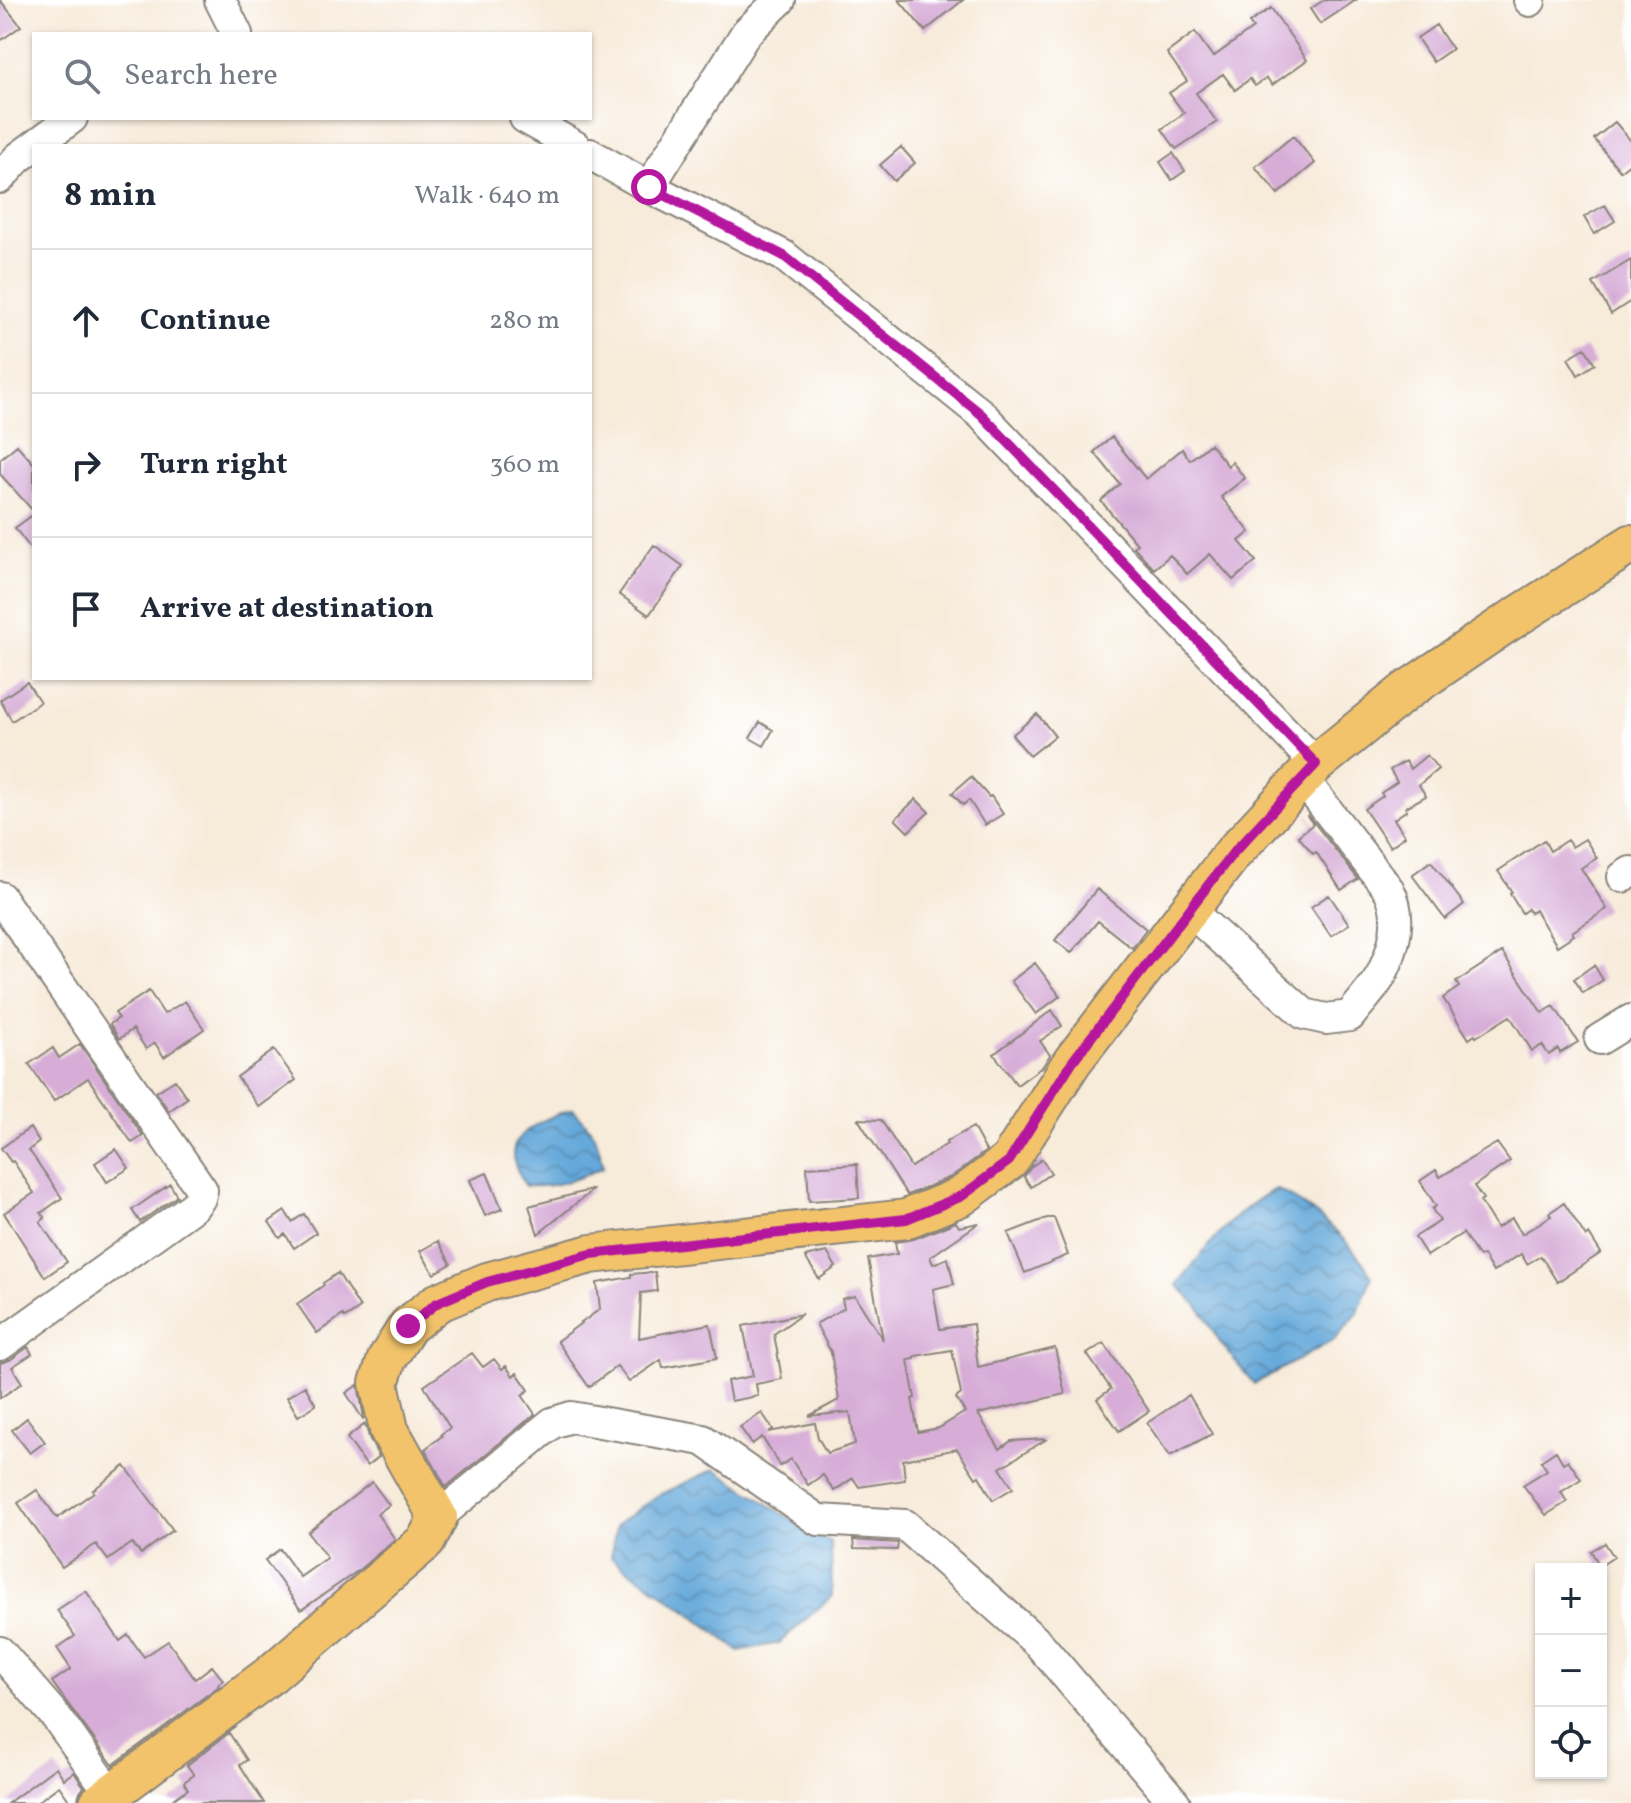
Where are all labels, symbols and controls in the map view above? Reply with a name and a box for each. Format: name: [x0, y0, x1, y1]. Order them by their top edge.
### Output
search box: [32, 32, 592, 120]
icon: search: [60, 54, 104, 98]
text: Search here: [124, 55, 278, 97]
route start: [631, 169, 667, 205]
text: 8 min: [64, 173, 157, 220]
text: Walk · 640 m: [414, 178, 560, 214]
icon: ahead: [64, 299, 108, 343]
text: Continue: [140, 300, 271, 342]
text: 280 m: [489, 303, 560, 339]
icon: right: [64, 443, 108, 487]
text: Turn right: [140, 444, 288, 486]
text: 360 m: [490, 447, 560, 483]
icon: arrive: [64, 587, 108, 631]
text: Arrive at destination: [140, 588, 434, 630]
route end: [390, 1308, 426, 1344]
map controls: [1535, 1563, 1607, 1779]
button: +: [1535, 1563, 1607, 1635]
button: −: [1535, 1635, 1607, 1707]
button: locate: [1535, 1707, 1607, 1779]

